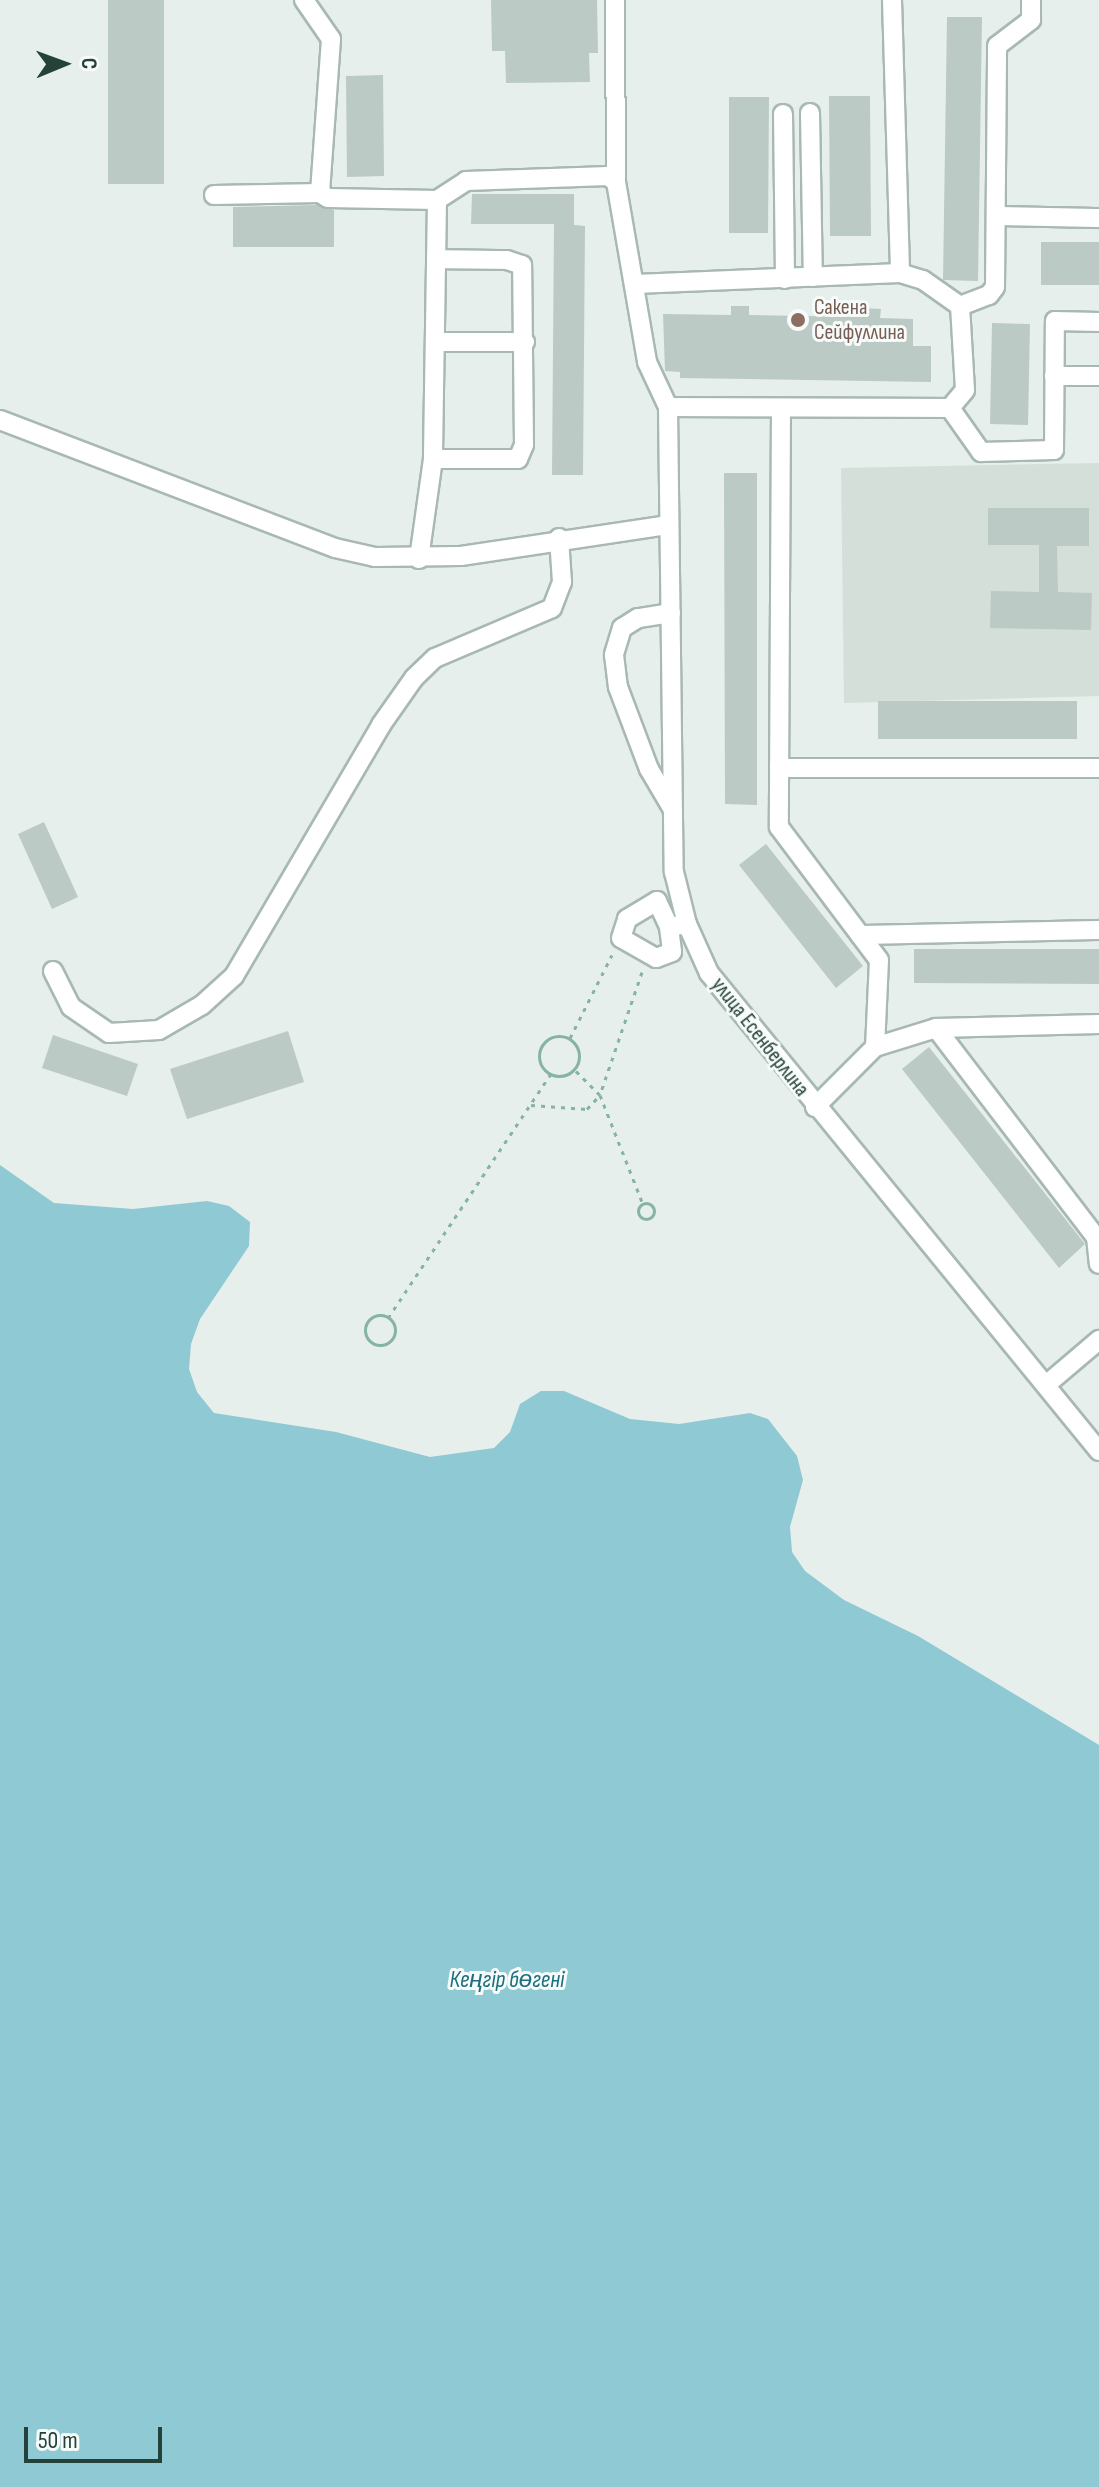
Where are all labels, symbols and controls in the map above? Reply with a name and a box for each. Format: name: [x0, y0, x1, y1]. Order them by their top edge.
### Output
north arrow: [24, 24, 104, 104]
text: С: [75, 58, 102, 69]
place label: Сакена Сейфуллина: [814, 294, 905, 346]
marker: Сакена Сейфуллина: [789, 311, 807, 329]
street label: улица Есенберлина: [705, 972, 815, 1102]
water label: Кеңгір бөгені: [450, 1966, 564, 1994]
scale bar: [28, 2411, 166, 2461]
text: 50 m: [38, 2426, 78, 2455]

